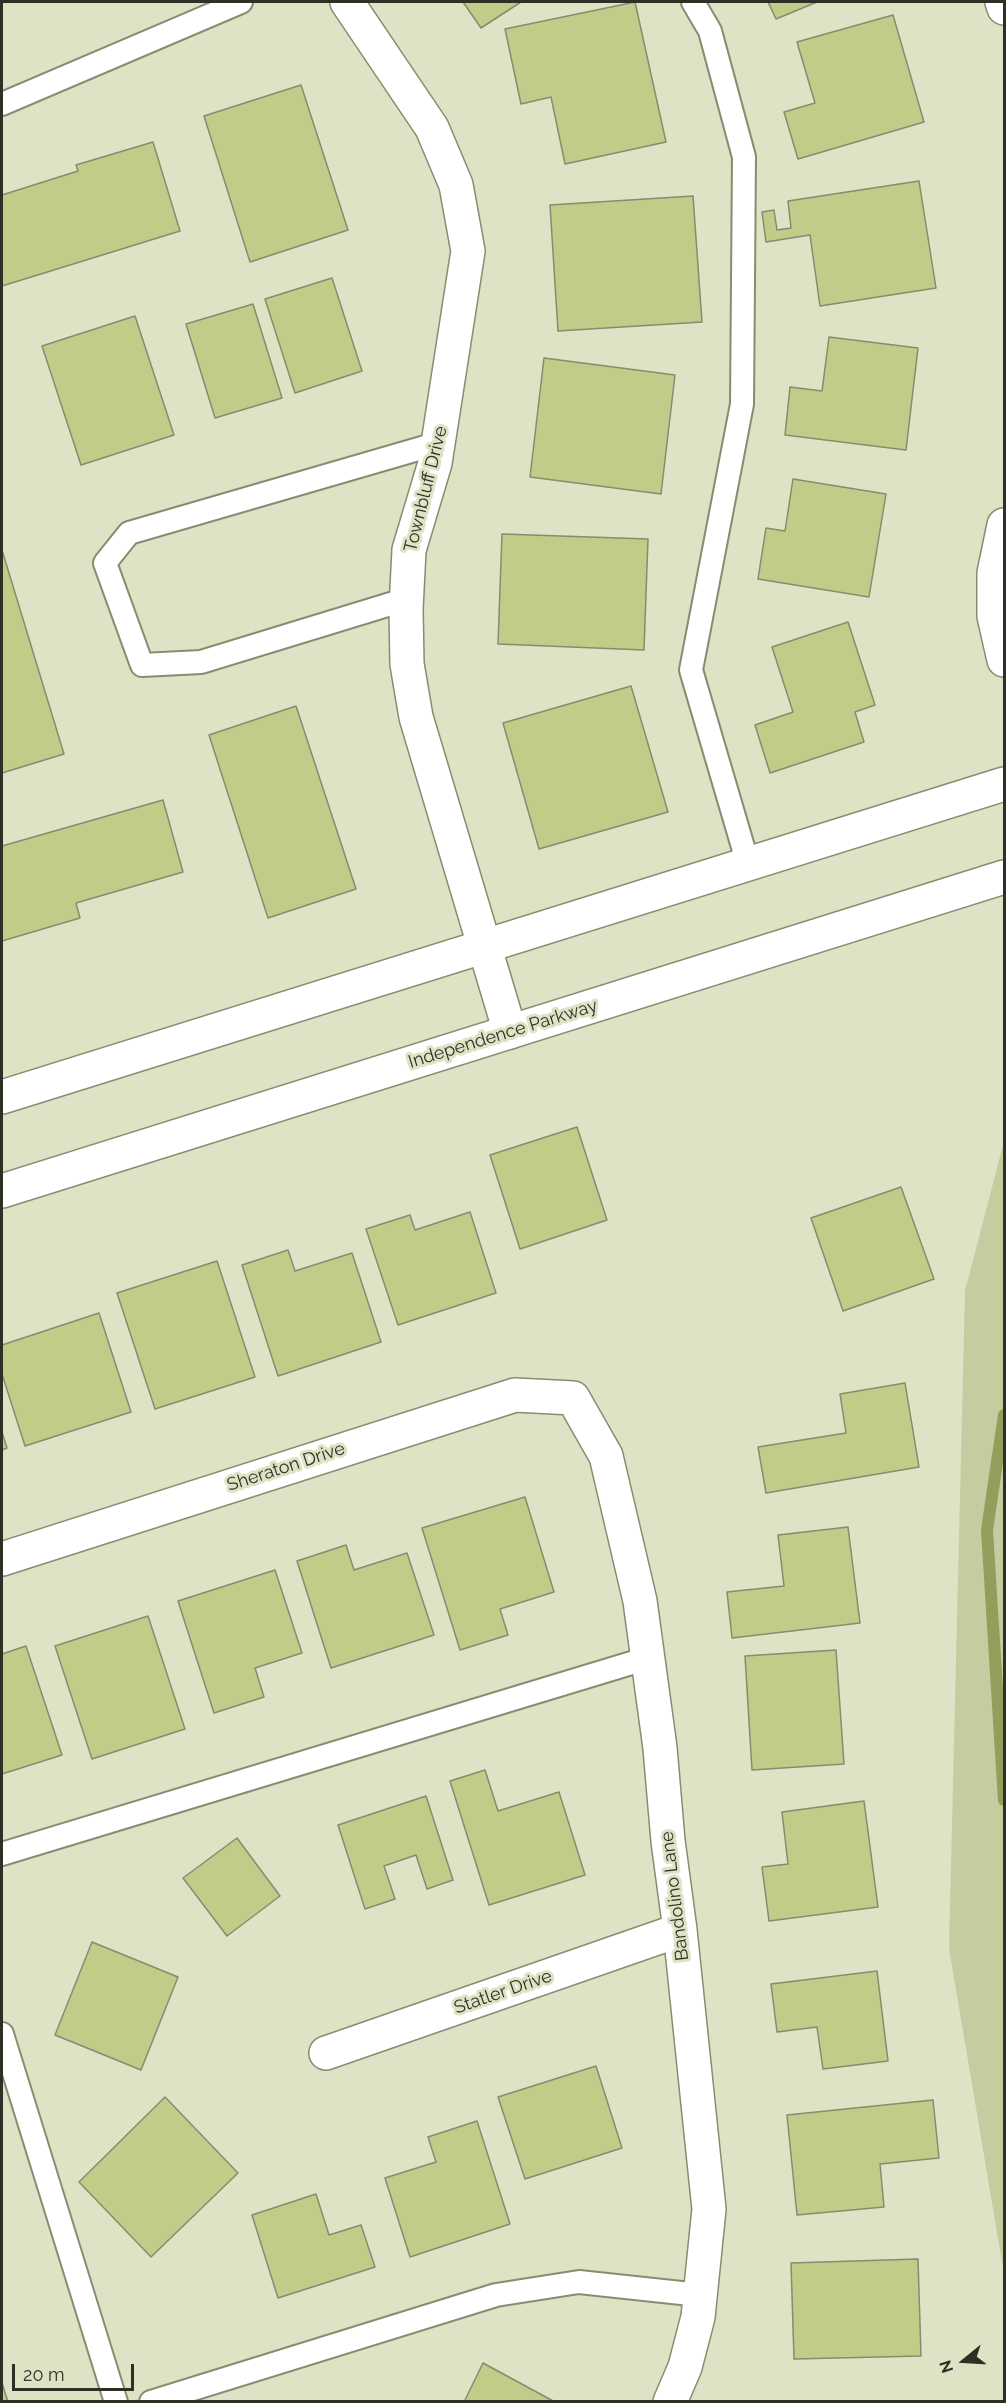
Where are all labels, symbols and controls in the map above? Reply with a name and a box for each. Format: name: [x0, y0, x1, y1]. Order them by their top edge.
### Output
street label: Townbluff Drive: [400, 424, 452, 554]
street label: Independence Parkway: [406, 995, 600, 1073]
street label: Sheraton Drive: [224, 1438, 348, 1496]
street label: Bandolino Lane: [656, 1830, 694, 1962]
street label: Statler Drive: [451, 1965, 555, 2019]
north arrow: [934, 2331, 994, 2391]
scale bar: [15, 2352, 136, 2390]
text: N: [935, 2358, 957, 2375]
text: 20 m: [23, 2364, 65, 2385]

